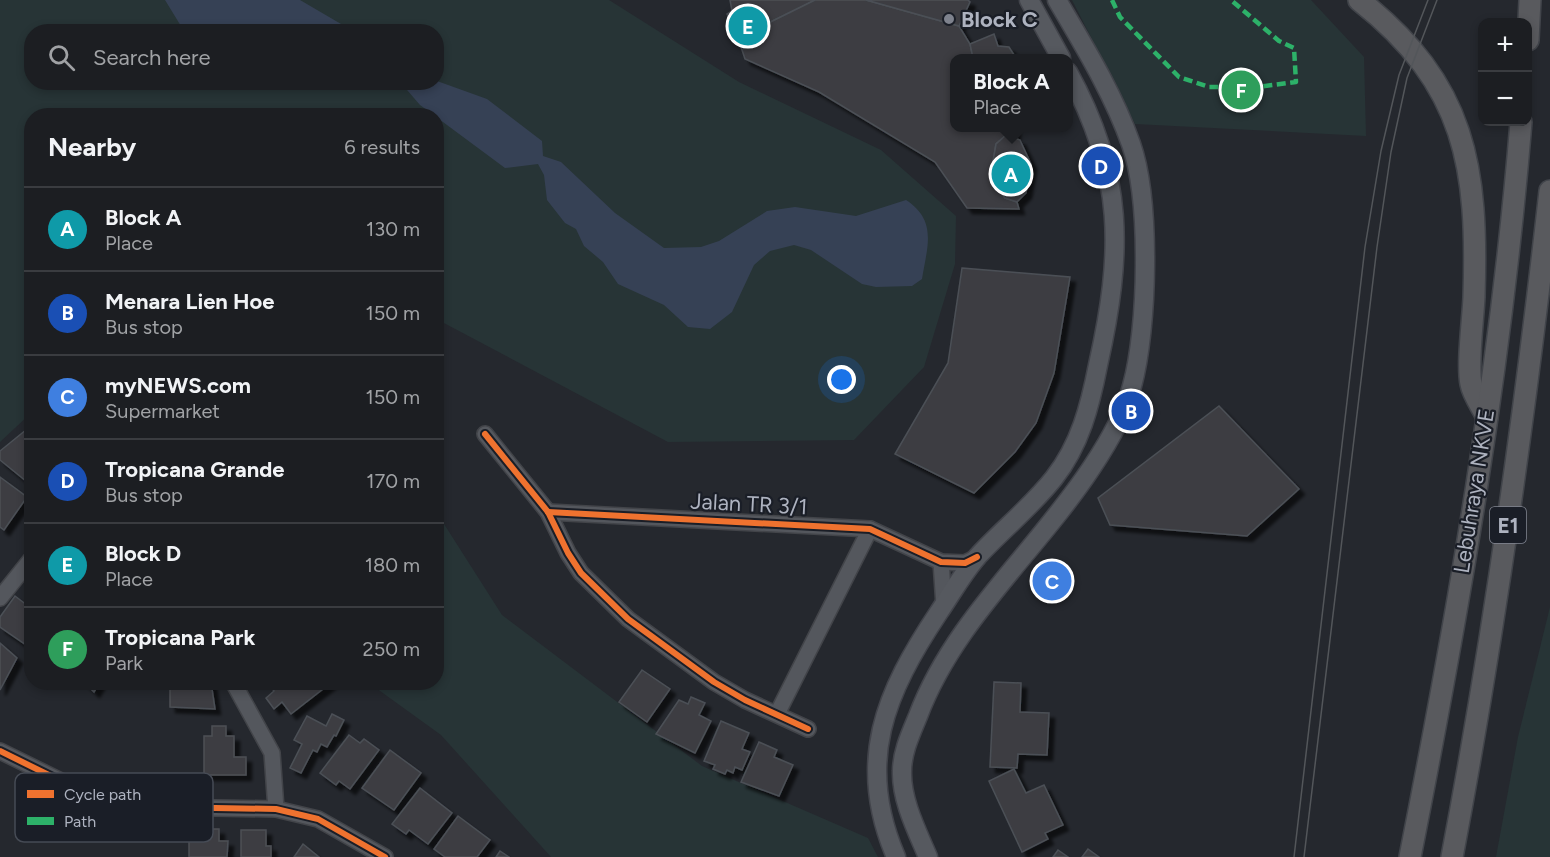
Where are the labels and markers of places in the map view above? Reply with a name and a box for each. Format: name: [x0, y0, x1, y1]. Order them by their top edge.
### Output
pin: E: [728, 3, 768, 48]
place label: Block C: [961, 6, 1038, 33]
marker: Block C: [942, 12, 956, 26]
pin: F: [1222, 68, 1260, 112]
pin: D: [1082, 144, 1120, 188]
pin: A: [992, 152, 1030, 196]
pin: B: [1112, 388, 1150, 434]
pin: C: [1032, 558, 1072, 604]

